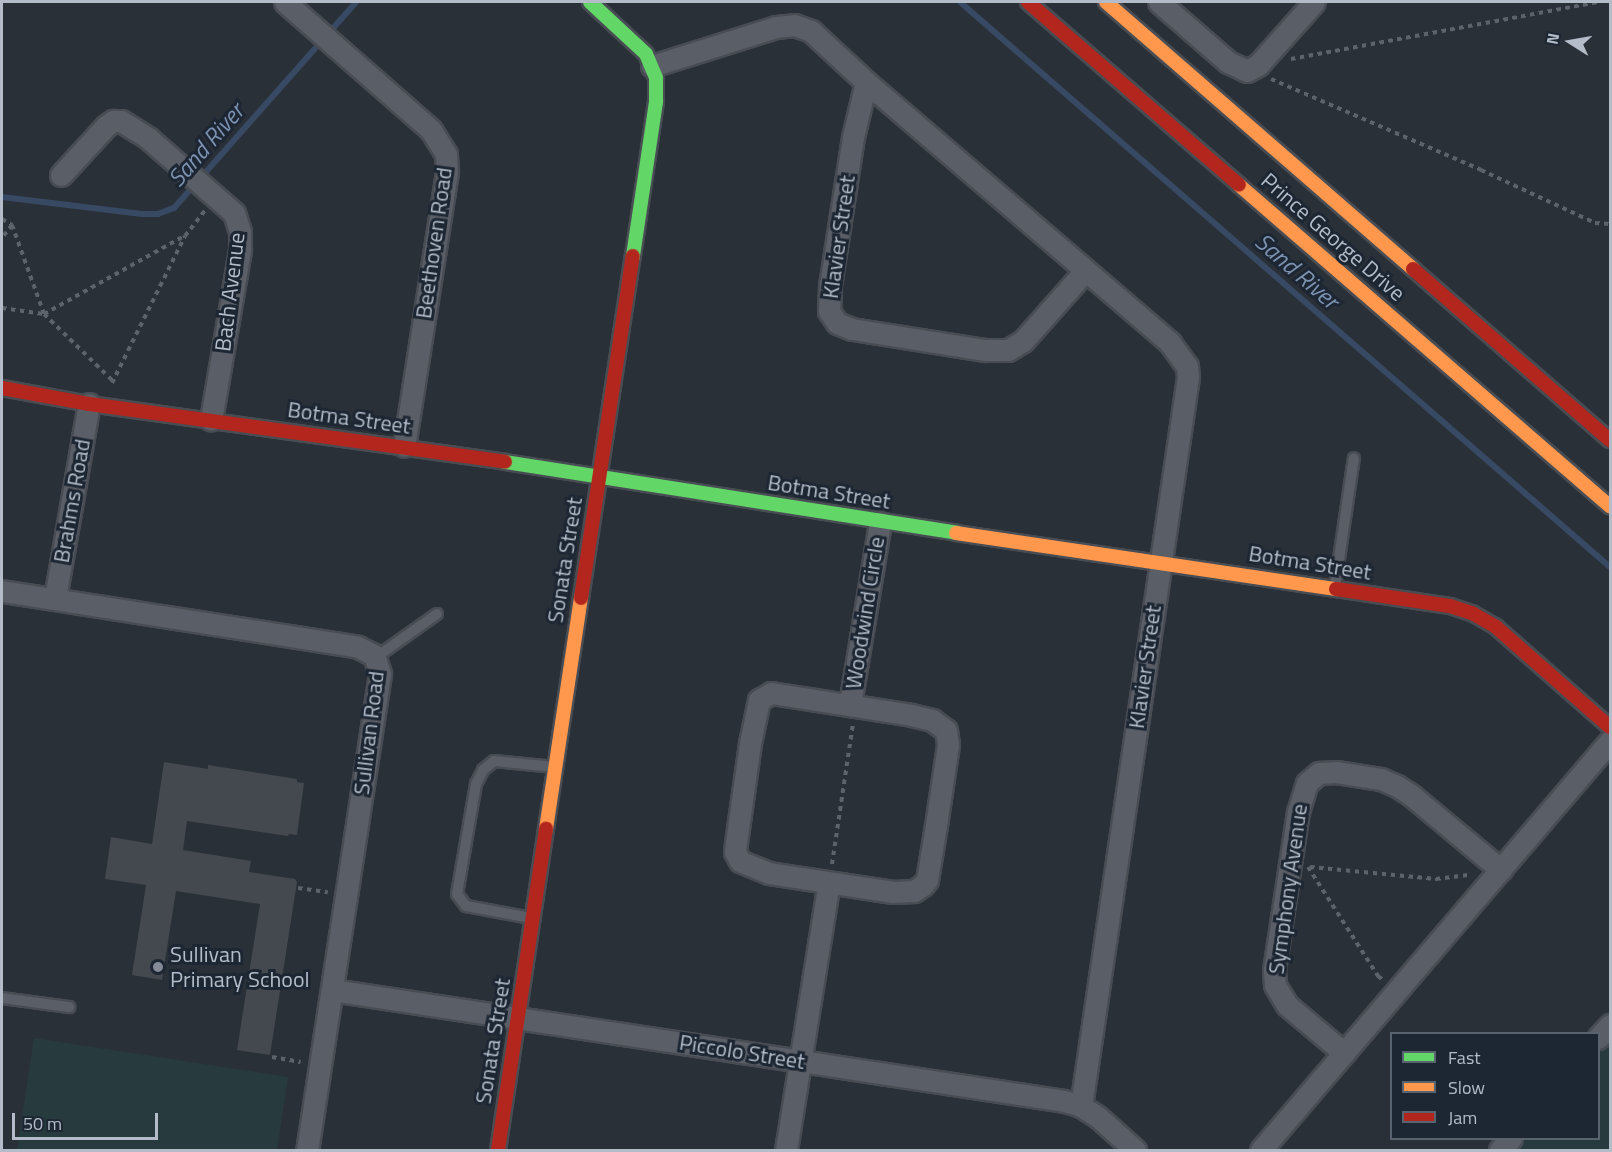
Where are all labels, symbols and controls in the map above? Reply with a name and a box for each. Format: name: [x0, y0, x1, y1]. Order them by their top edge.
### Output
north arrow: [1540, 12, 1600, 72]
text: N: [1539, 31, 1565, 46]
water label: Sand River: [162, 97, 250, 193]
street label: Beethoven Road: [410, 166, 458, 320]
street label: Prince George Drive: [1256, 167, 1410, 307]
street label: Klavier Street: [817, 174, 861, 300]
water label: Sand River: [1249, 227, 1345, 315]
street label: Bach Avenue: [210, 231, 250, 353]
street label: Botma Street: [286, 396, 412, 440]
street label: Brahms Road: [48, 437, 96, 565]
street label: Botma Street: [766, 469, 892, 515]
street label: Sonata Street: [542, 495, 588, 625]
street label: Woodwind Circle: [840, 535, 890, 691]
street label: Botma Street: [1247, 540, 1373, 586]
street label: Klavier Street: [1123, 604, 1167, 730]
street label: Sullivan Road: [348, 670, 390, 796]
street label: Symphony Avenue: [1263, 802, 1313, 976]
place label: Sullivan Primary School: [170, 941, 310, 992]
marker: Sullivan Primary School: [151, 960, 165, 974]
street label: Sonata Street: [470, 976, 516, 1106]
street label: Piccolo Street: [677, 1029, 807, 1075]
legend: [1390, 1032, 1600, 1140]
text: Fast: [1448, 1044, 1481, 1071]
text: Slow: [1448, 1074, 1485, 1101]
scale bar: [15, 1101, 160, 1139]
text: Jam: [1448, 1104, 1477, 1131]
text: 50 m: [23, 1110, 62, 1137]

